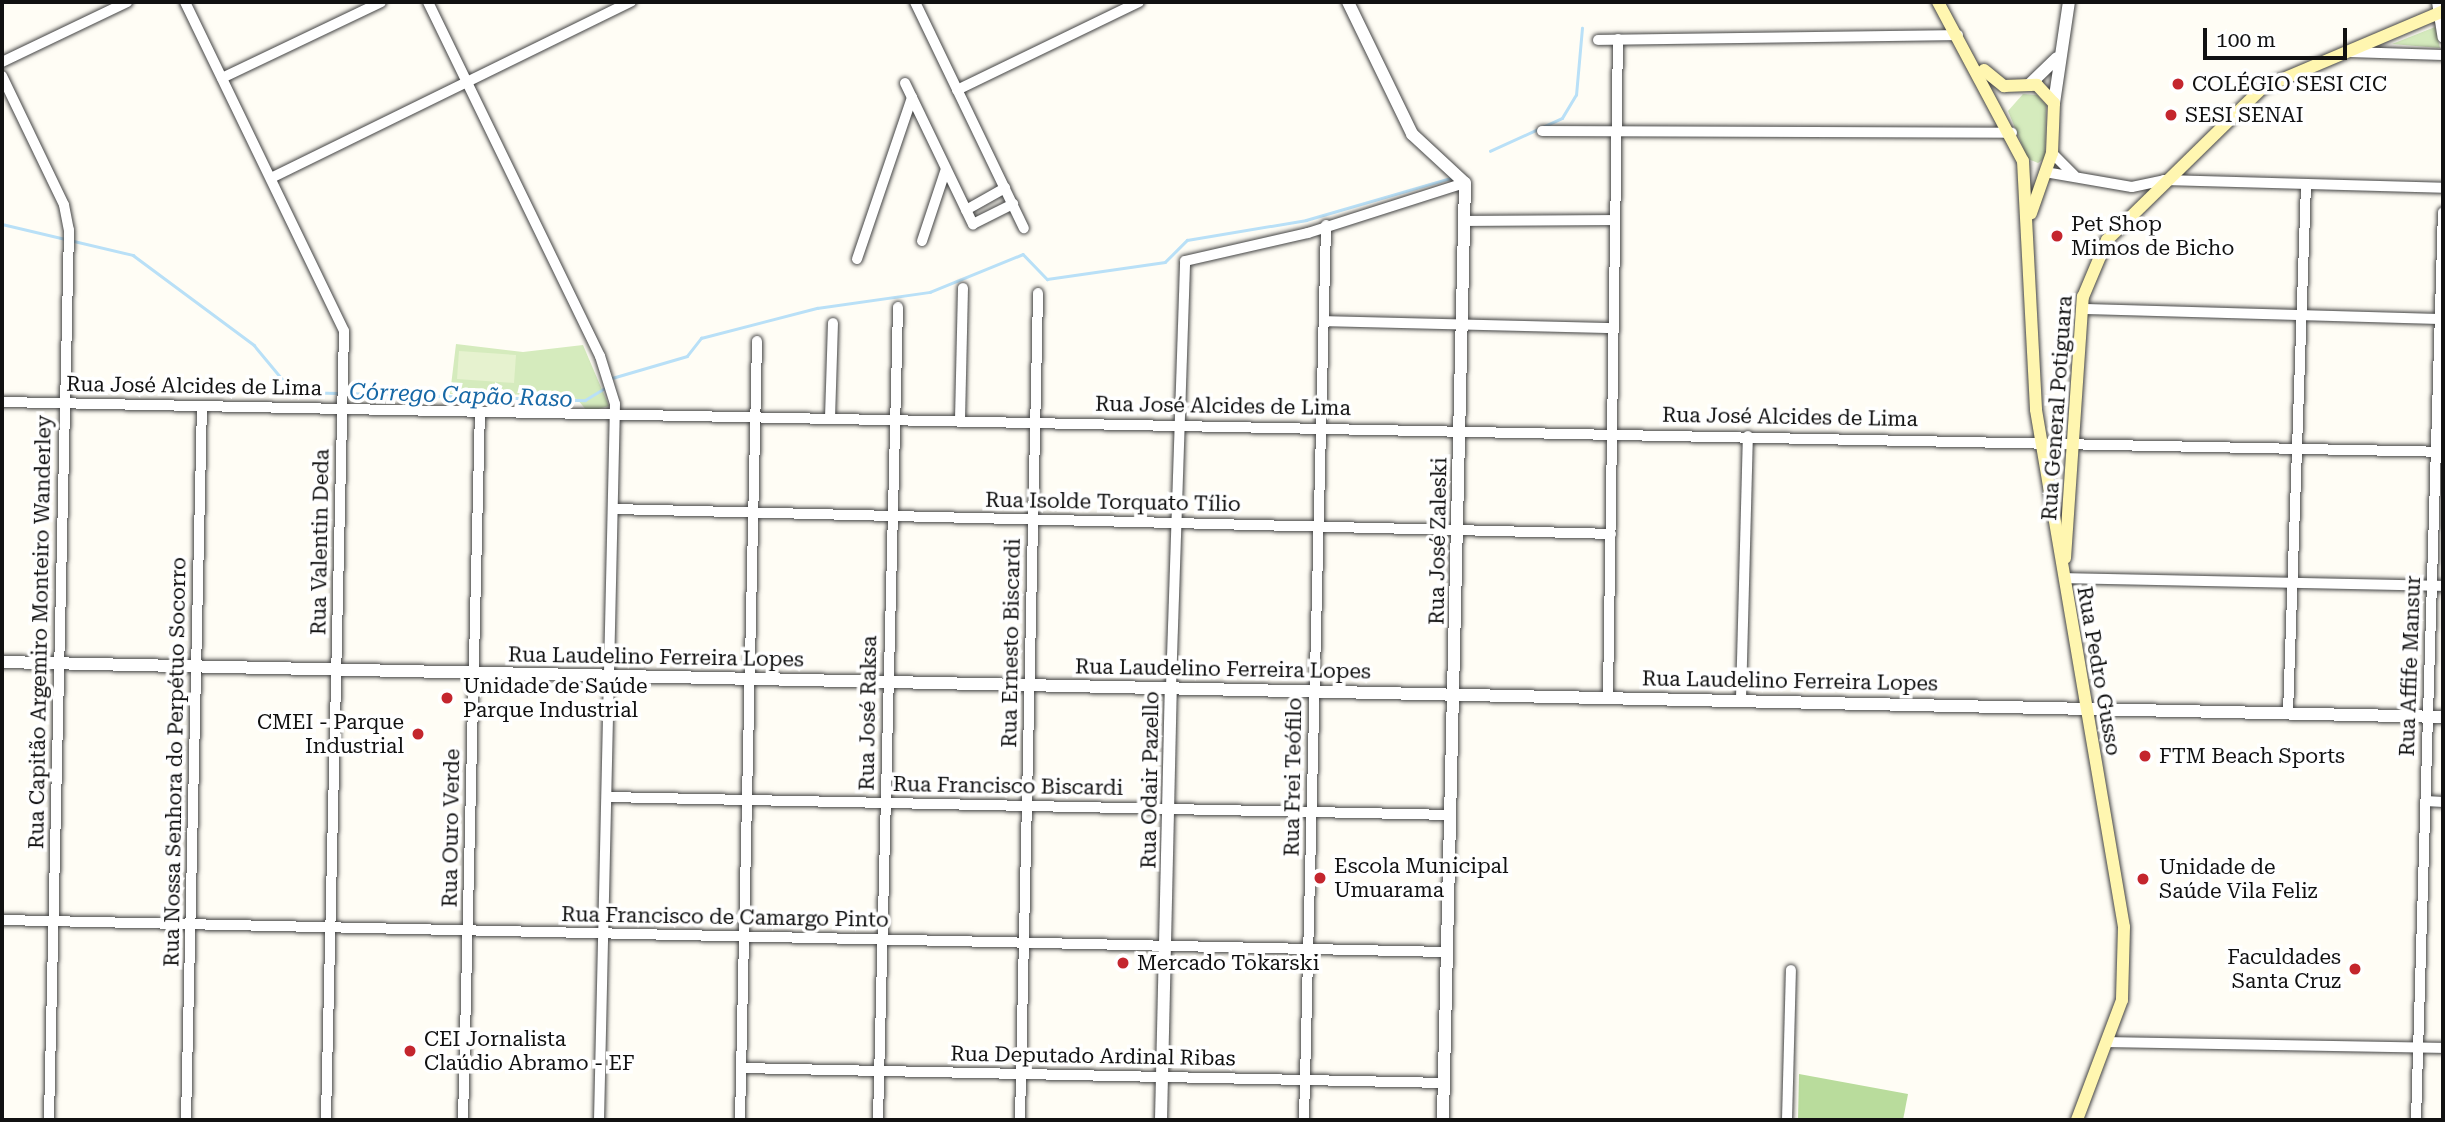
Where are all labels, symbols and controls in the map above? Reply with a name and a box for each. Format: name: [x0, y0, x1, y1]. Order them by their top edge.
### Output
scale bar: [2207, 14, 2350, 58]
text: 100 m: [2216, 28, 2276, 52]
place label: COLÉGIO SESI CIC: [2192, 71, 2387, 97]
marker: COLÉGIO SESI CIC: [2170, 76, 2186, 92]
place label: SESI SENAI: [2185, 102, 2304, 128]
marker: SESI SENAI: [2163, 107, 2179, 123]
place label: Pet Shop Mimos de Bicho: [2071, 211, 2234, 261]
marker: Pet Shop Mimos de Bicho: [2049, 228, 2065, 244]
street label: Rua General Potiguara: [2037, 295, 2077, 521]
street label: Rua José Alcides de Lima: [66, 371, 322, 401]
water label: Córrego Capão Raso: [349, 378, 573, 414]
street label: Rua José Alcides de Lima: [1095, 391, 1351, 421]
street label: Rua José Alcides de Lima: [1662, 402, 1918, 432]
street label: Rua Capitão Argemiro Monteiro Wanderley: [24, 415, 56, 849]
street label: Rua Valentin Deda: [306, 449, 334, 635]
street label: Rua José Zaleski: [1424, 457, 1452, 625]
street label: Rua Isolde Torquato Tílio: [985, 487, 1241, 517]
street label: Rua Ernesto Biscardi: [997, 538, 1025, 748]
street label: Rua Nossa Senhora do Perpétuo Socorro: [159, 557, 191, 967]
street label: Rua Affife Mansur: [2394, 575, 2426, 757]
street label: Rua Pedro Gusso: [2072, 584, 2126, 758]
street label: Rua José Raksa: [854, 635, 882, 791]
street label: Rua Laudelino Ferreira Lopes: [508, 642, 804, 672]
street label: Rua Laudelino Ferreira Lopes: [1075, 654, 1371, 684]
street label: Rua Laudelino Ferreira Lopes: [1642, 666, 1938, 696]
place label: Unidade de Saúde Parque Industrial: [463, 673, 647, 723]
marker: Unidade de Saúde Parque Industrial: [437, 688, 457, 708]
street label: Rua Odair Pazello: [1136, 691, 1164, 869]
street label: Rua Frei Teófilo: [1279, 697, 1307, 857]
place label: CMEI - Parque Industrial: [257, 709, 404, 759]
marker: CMEI - Parque Industrial: [410, 726, 426, 742]
place label: FTM Beach Sports: [2159, 743, 2345, 769]
street label: Rua Ouro Verde: [437, 748, 465, 908]
marker: FTM Beach Sports: [2137, 748, 2153, 764]
street label: Rua Francisco Biscardi: [893, 771, 1123, 801]
place label: Escola Municipal Umuarama: [1334, 853, 1508, 903]
place label: Unidade de Saúde Vila Feliz: [2159, 854, 2317, 904]
marker: Unidade de Saúde Vila Feliz: [2133, 869, 2153, 889]
marker: Escola Municipal Umuarama: [1312, 870, 1328, 886]
street label: Rua Francisco de Camargo Pinto: [561, 902, 889, 932]
place label: Faculdades Santa Cruz: [2227, 944, 2341, 994]
place label: Mercado Tokarski: [1137, 950, 1319, 976]
marker: Mercado Tokarski: [1115, 955, 1131, 971]
marker: Faculdades Santa Cruz: [2347, 961, 2363, 977]
place label: CEI Jornalista Claúdio Abramo - EF: [424, 1026, 635, 1076]
street label: Rua Deputado Ardinal Ribas: [950, 1041, 1236, 1071]
marker: CEI Jornalista Claúdio Abramo - EF: [402, 1043, 418, 1059]

